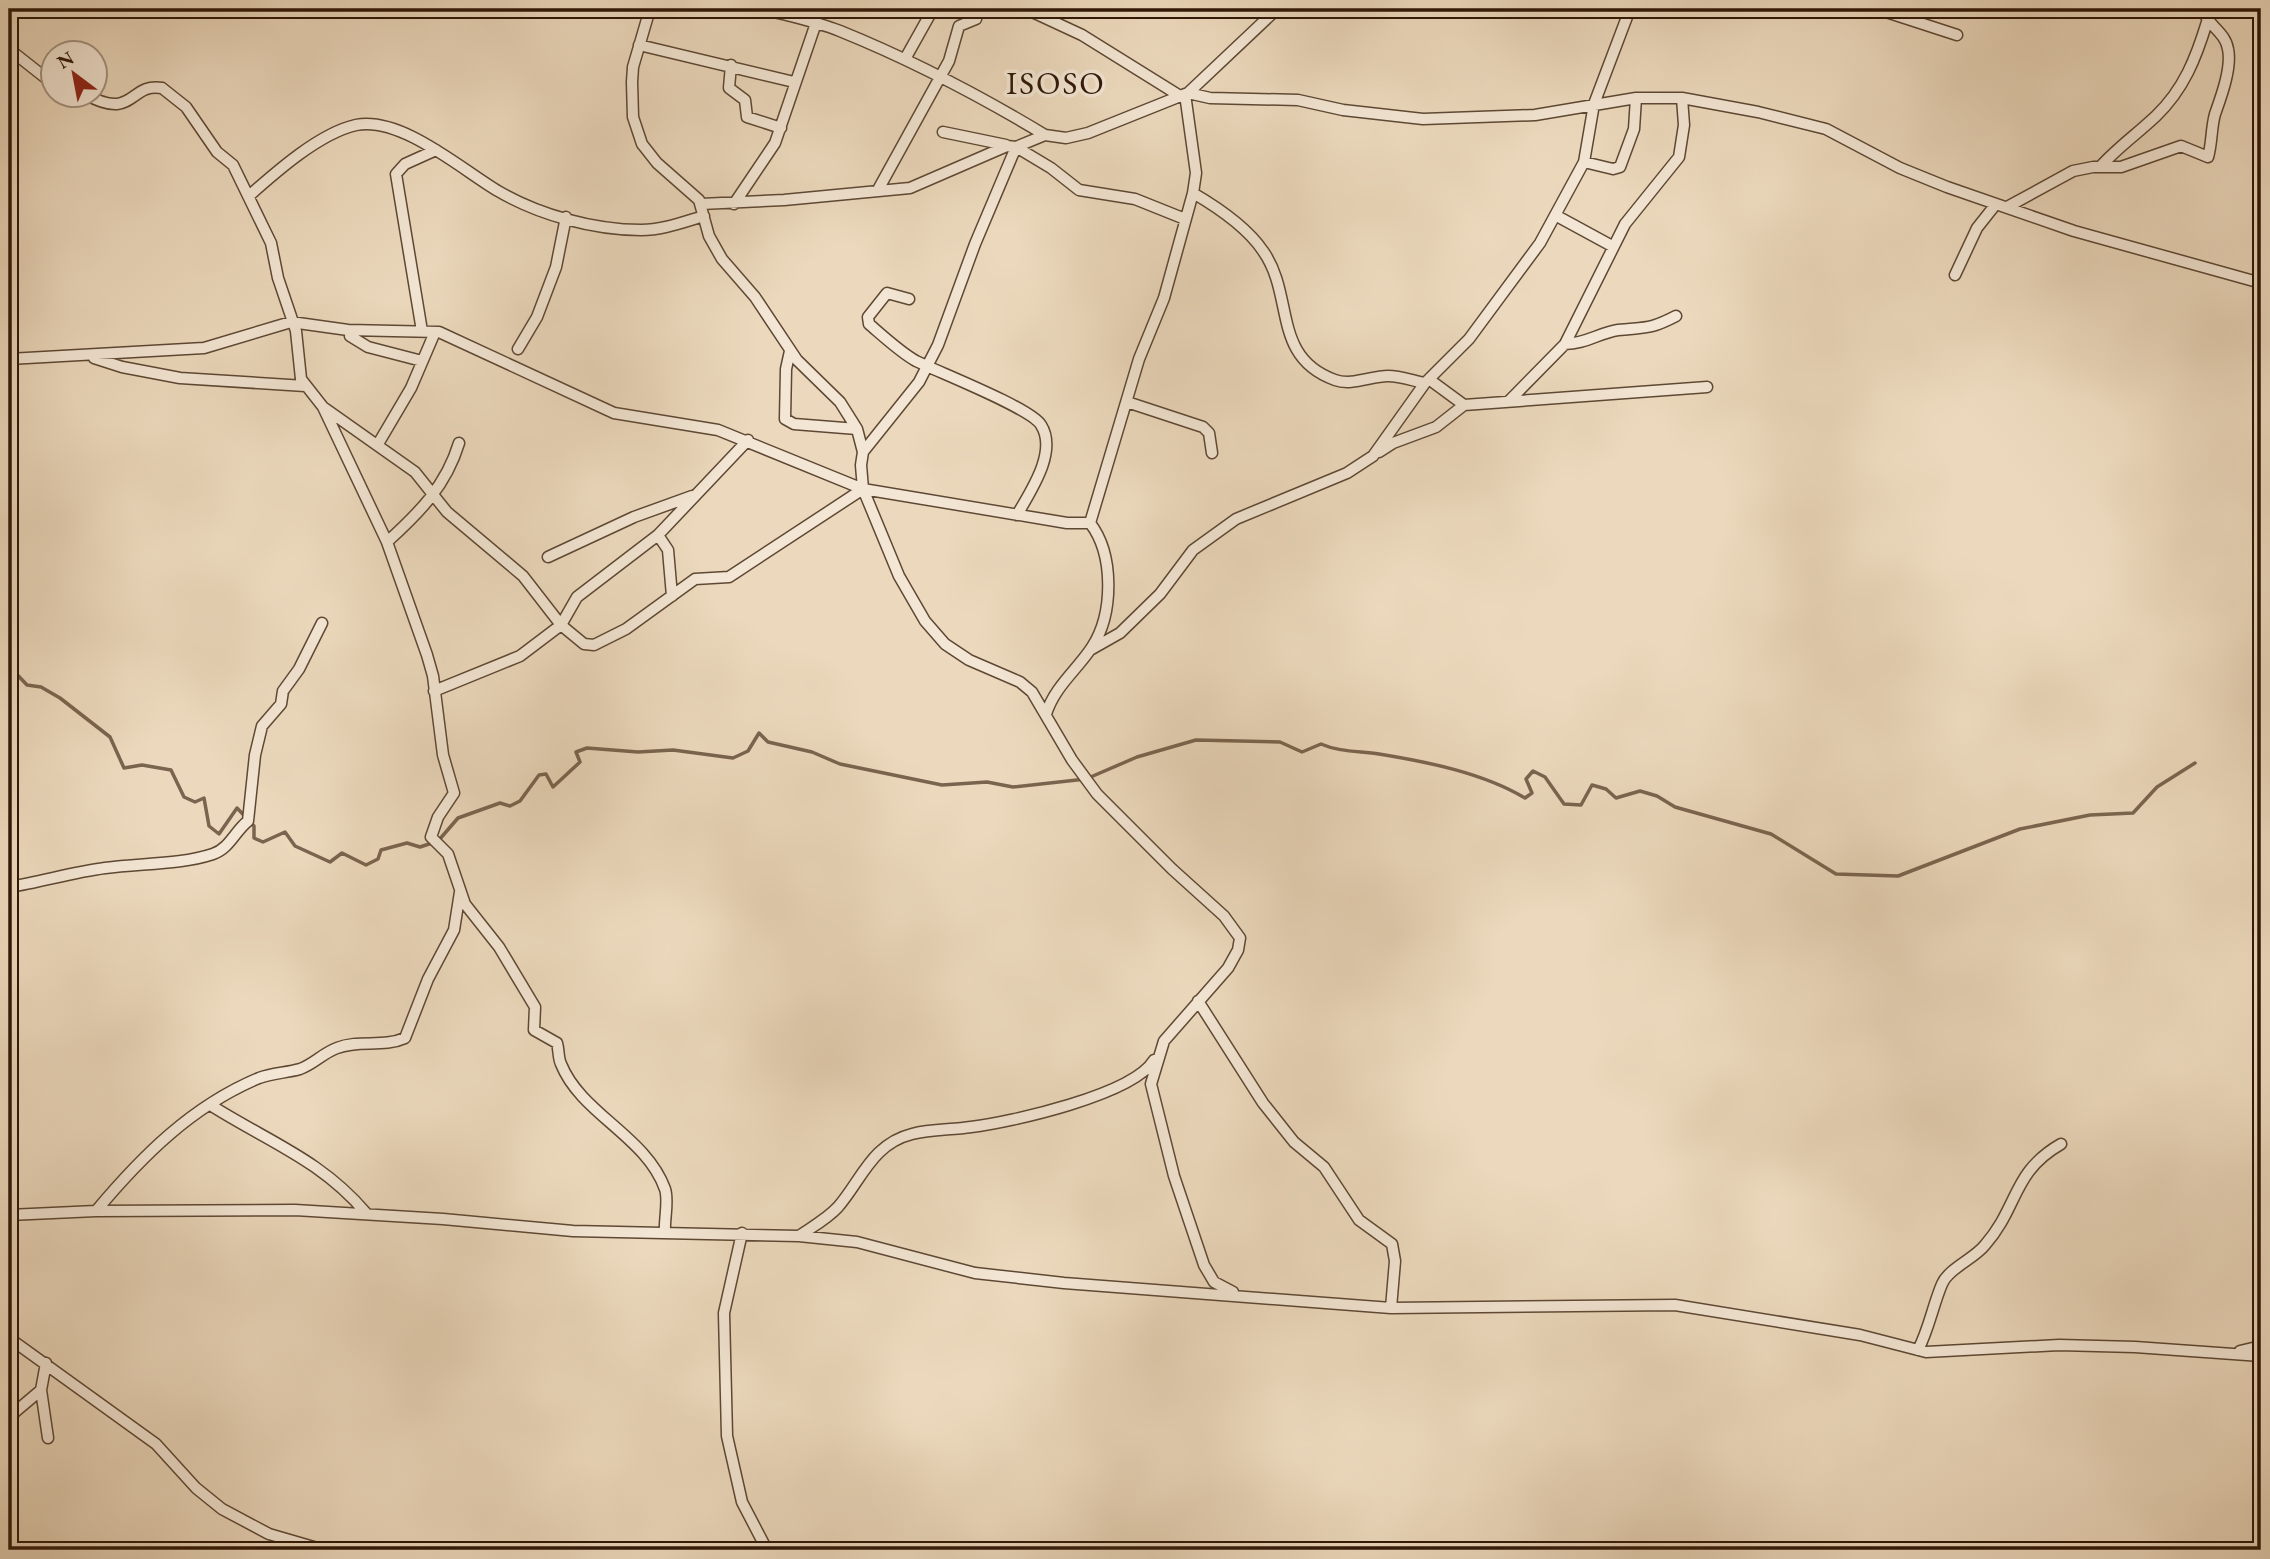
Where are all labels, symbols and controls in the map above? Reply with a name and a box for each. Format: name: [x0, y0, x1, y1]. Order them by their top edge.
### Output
north arrow: [38, 38, 108, 108]
text: N: [52, 45, 79, 75]
district label: ISOSO: [1006, 62, 1106, 104]

